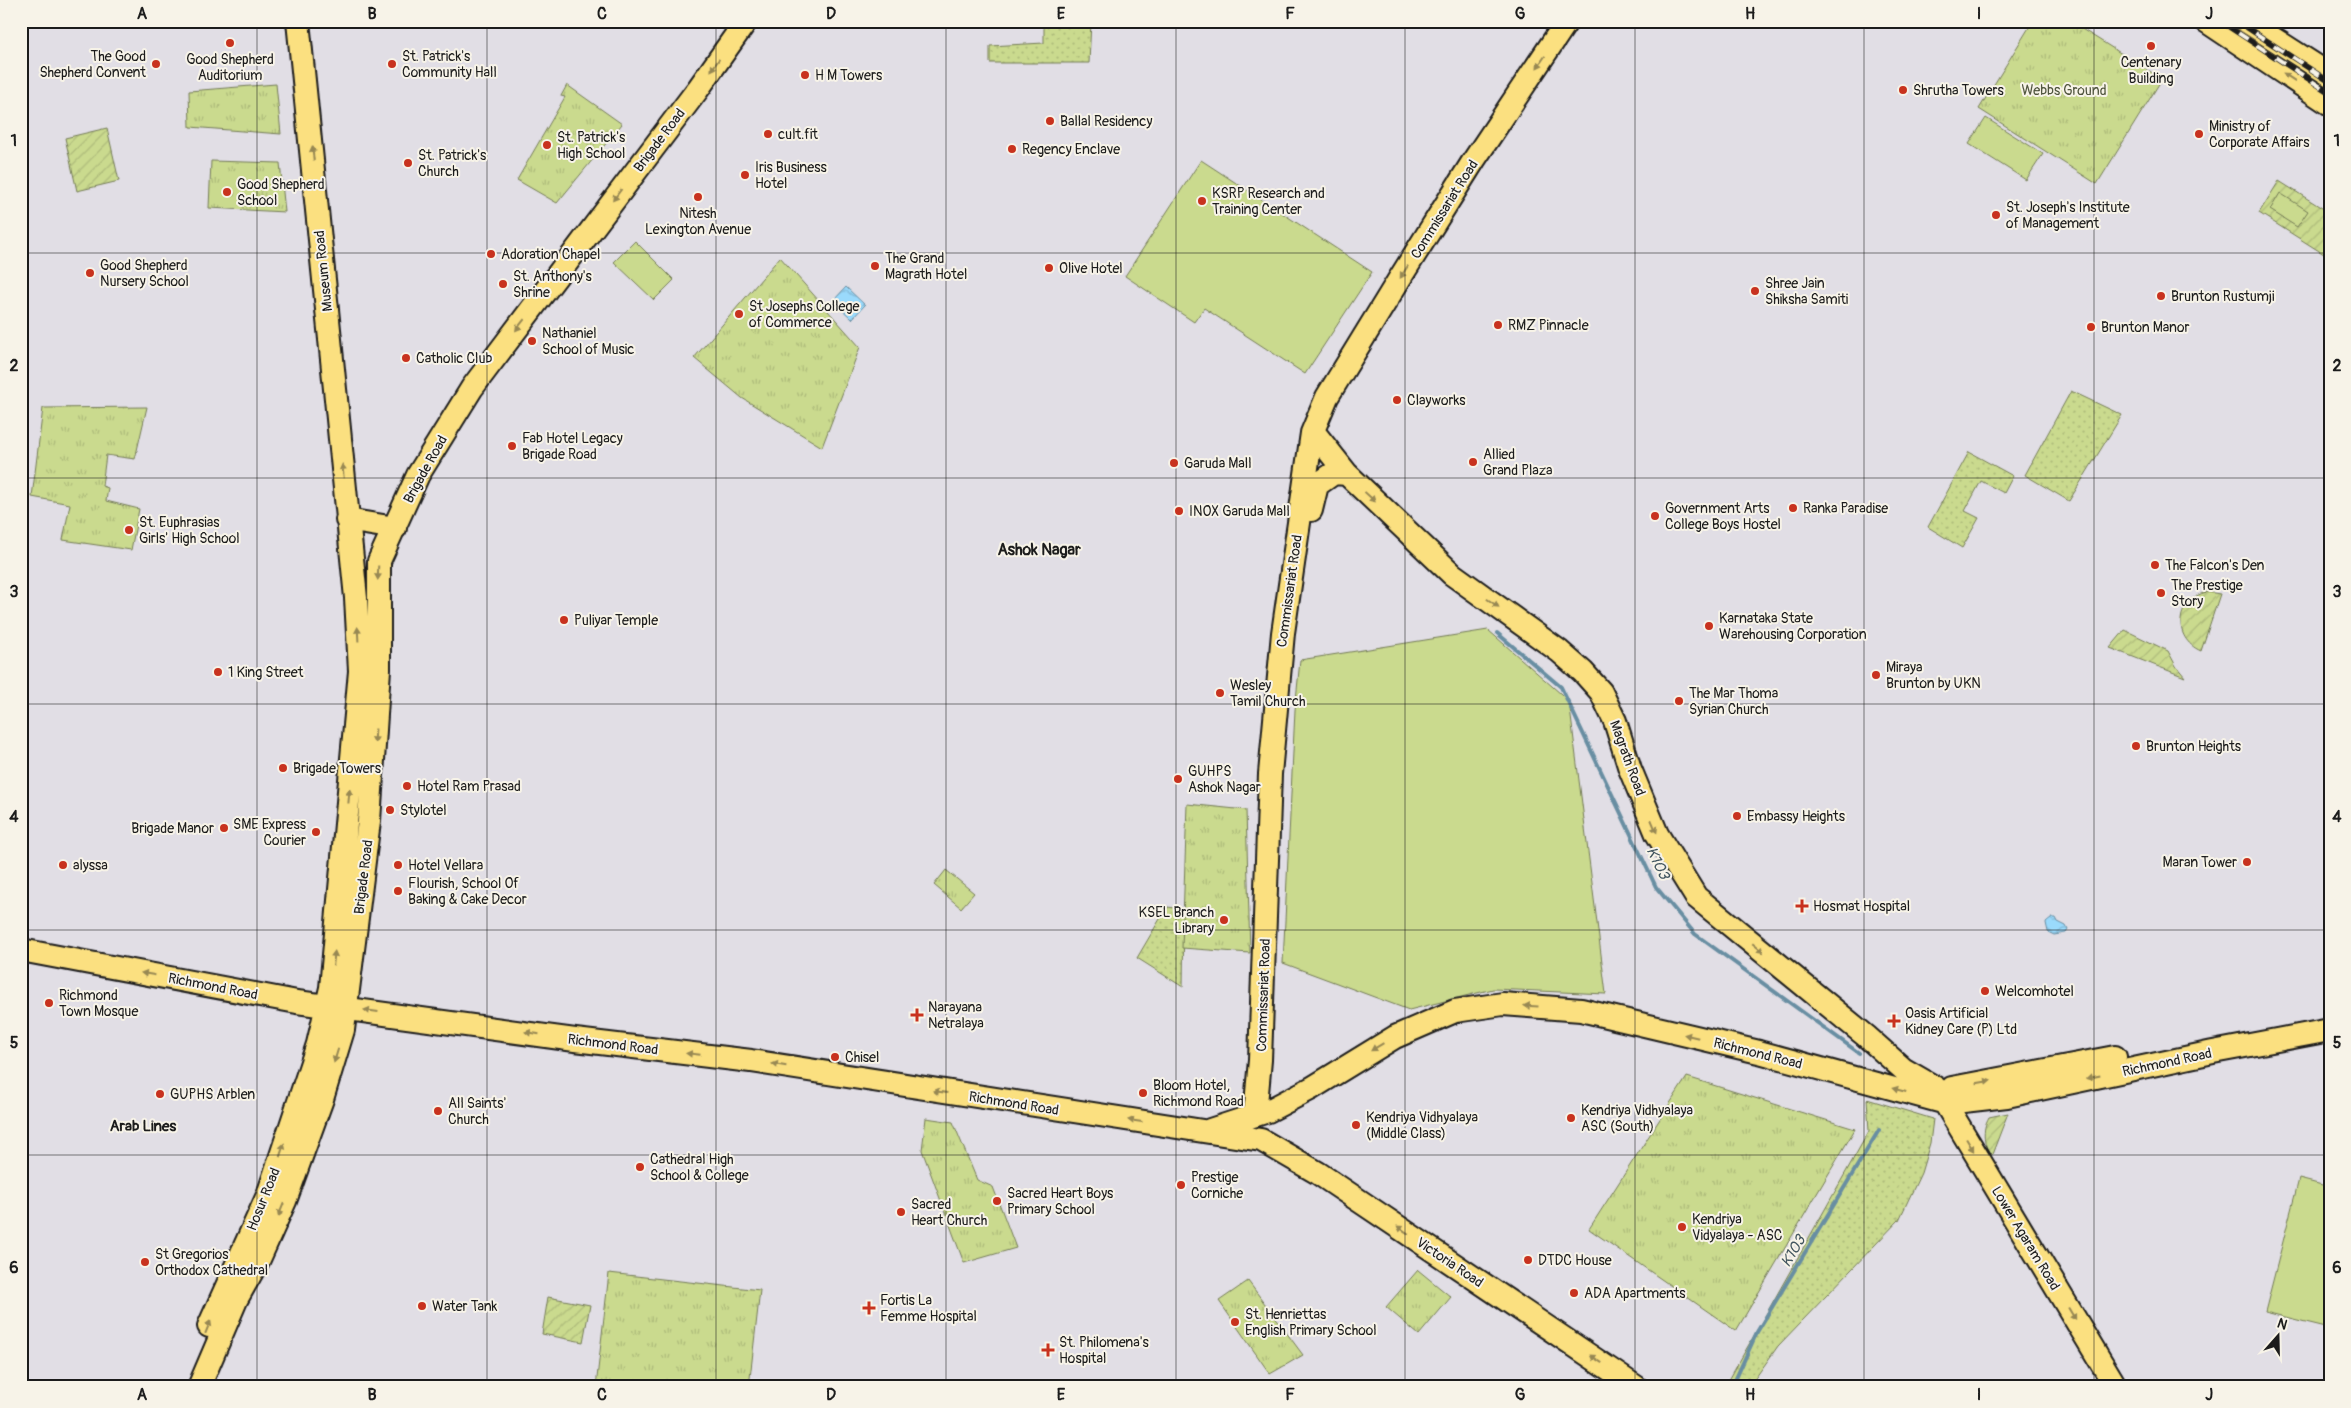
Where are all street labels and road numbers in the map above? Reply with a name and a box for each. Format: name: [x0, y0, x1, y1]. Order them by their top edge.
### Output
street label: Brigade Road: [630, 105, 689, 175]
street label: Commissariat Road: [1407, 157, 1482, 262]
street label: Museum Road: [311, 229, 336, 312]
street label: Brigade Road: [400, 432, 451, 506]
street label: Commissariat Road: [1273, 534, 1306, 648]
street label: Magrath Road: [1606, 718, 1649, 798]
street label: Brigade Road: [350, 839, 377, 915]
street label: Commissariat Road: [1253, 938, 1274, 1052]
street label: Richmond Road: [167, 969, 259, 1004]
street label: Richmond Road: [567, 1031, 659, 1058]
street label: Richmond Road: [1712, 1034, 1804, 1073]
street label: Richmond Road: [2121, 1045, 2213, 1080]
street label: Richmond Road: [968, 1088, 1060, 1119]
street label: Hosur Road: [243, 1165, 284, 1233]
street label: Lower Agaram Road: [1988, 1183, 2063, 1293]
street label: Victoria Road: [1413, 1234, 1487, 1291]

